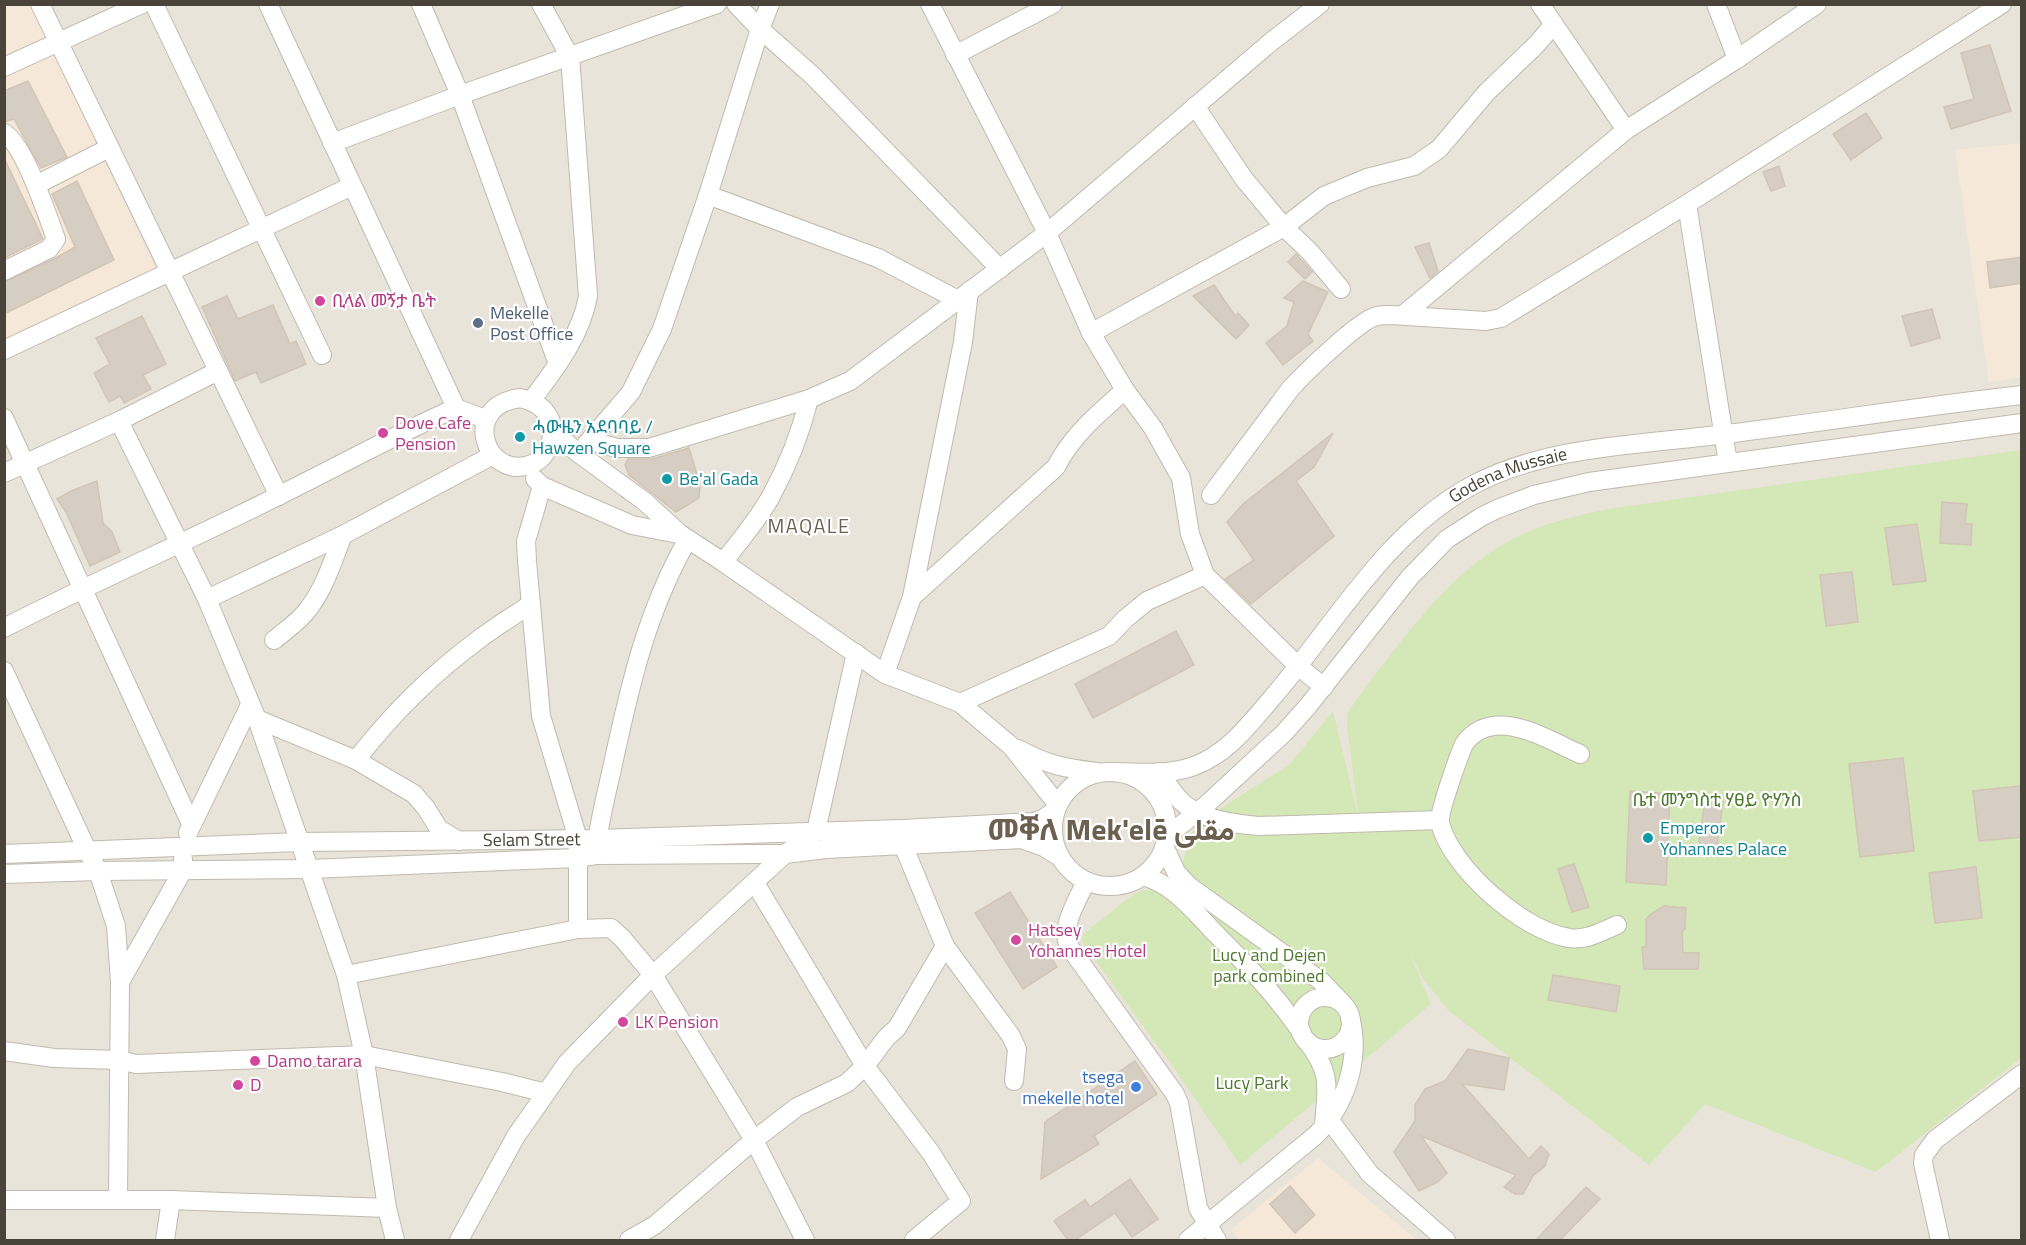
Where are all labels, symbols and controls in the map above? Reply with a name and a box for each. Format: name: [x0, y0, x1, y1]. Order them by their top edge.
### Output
place label: ቢላል መኝታ ቤት: [332, 287, 436, 314]
marker: ቢላል መኝታ ቤት: [313, 294, 327, 308]
place label: Mekelle Post Office: [490, 299, 573, 347]
marker: Mekelle Post Office: [471, 316, 485, 330]
place label: Dove Cafe Pension: [395, 409, 471, 457]
place label: ሓውዜን አደባባይ / Hawzen Square: [532, 413, 653, 461]
marker: Dove Cafe Pension: [376, 426, 390, 440]
marker: ሓውዜን አደባባይ / Hawzen Square: [513, 430, 527, 444]
street label: Godena Mussaie: [1443, 440, 1569, 509]
place label: Be'al Gada: [679, 465, 758, 492]
marker: Be'al Gada: [660, 472, 674, 486]
district label: MAQALE: [768, 510, 851, 541]
park label: ቤተ መንግስቲ ሃፀይ ዮሃንስ: [1632, 786, 1802, 813]
district label: መቐለ Mek'elē مقلى: [987, 806, 1235, 852]
place label: Emperor Yohannes Palace: [1660, 814, 1787, 862]
street label: Selam Street: [483, 825, 581, 853]
marker: Emperor Yohannes Palace: [1641, 831, 1655, 845]
place label: Hatsey Yohannes Hotel: [1028, 916, 1146, 964]
marker: Hatsey Yohannes Hotel: [1009, 933, 1023, 947]
park label: Lucy and Dejen park combined: [1212, 941, 1326, 989]
place label: LK Pension: [635, 1008, 719, 1035]
marker: LK Pension: [616, 1015, 630, 1029]
place label: Damo tarara: [267, 1047, 362, 1074]
marker: Damo tarara: [248, 1054, 262, 1068]
place label: tsega mekelle hotel: [1022, 1063, 1124, 1111]
park label: Lucy Park: [1215, 1069, 1289, 1096]
place label: D: [250, 1071, 262, 1098]
marker: D: [231, 1078, 245, 1092]
marker: tsega mekelle hotel: [1129, 1080, 1143, 1094]

